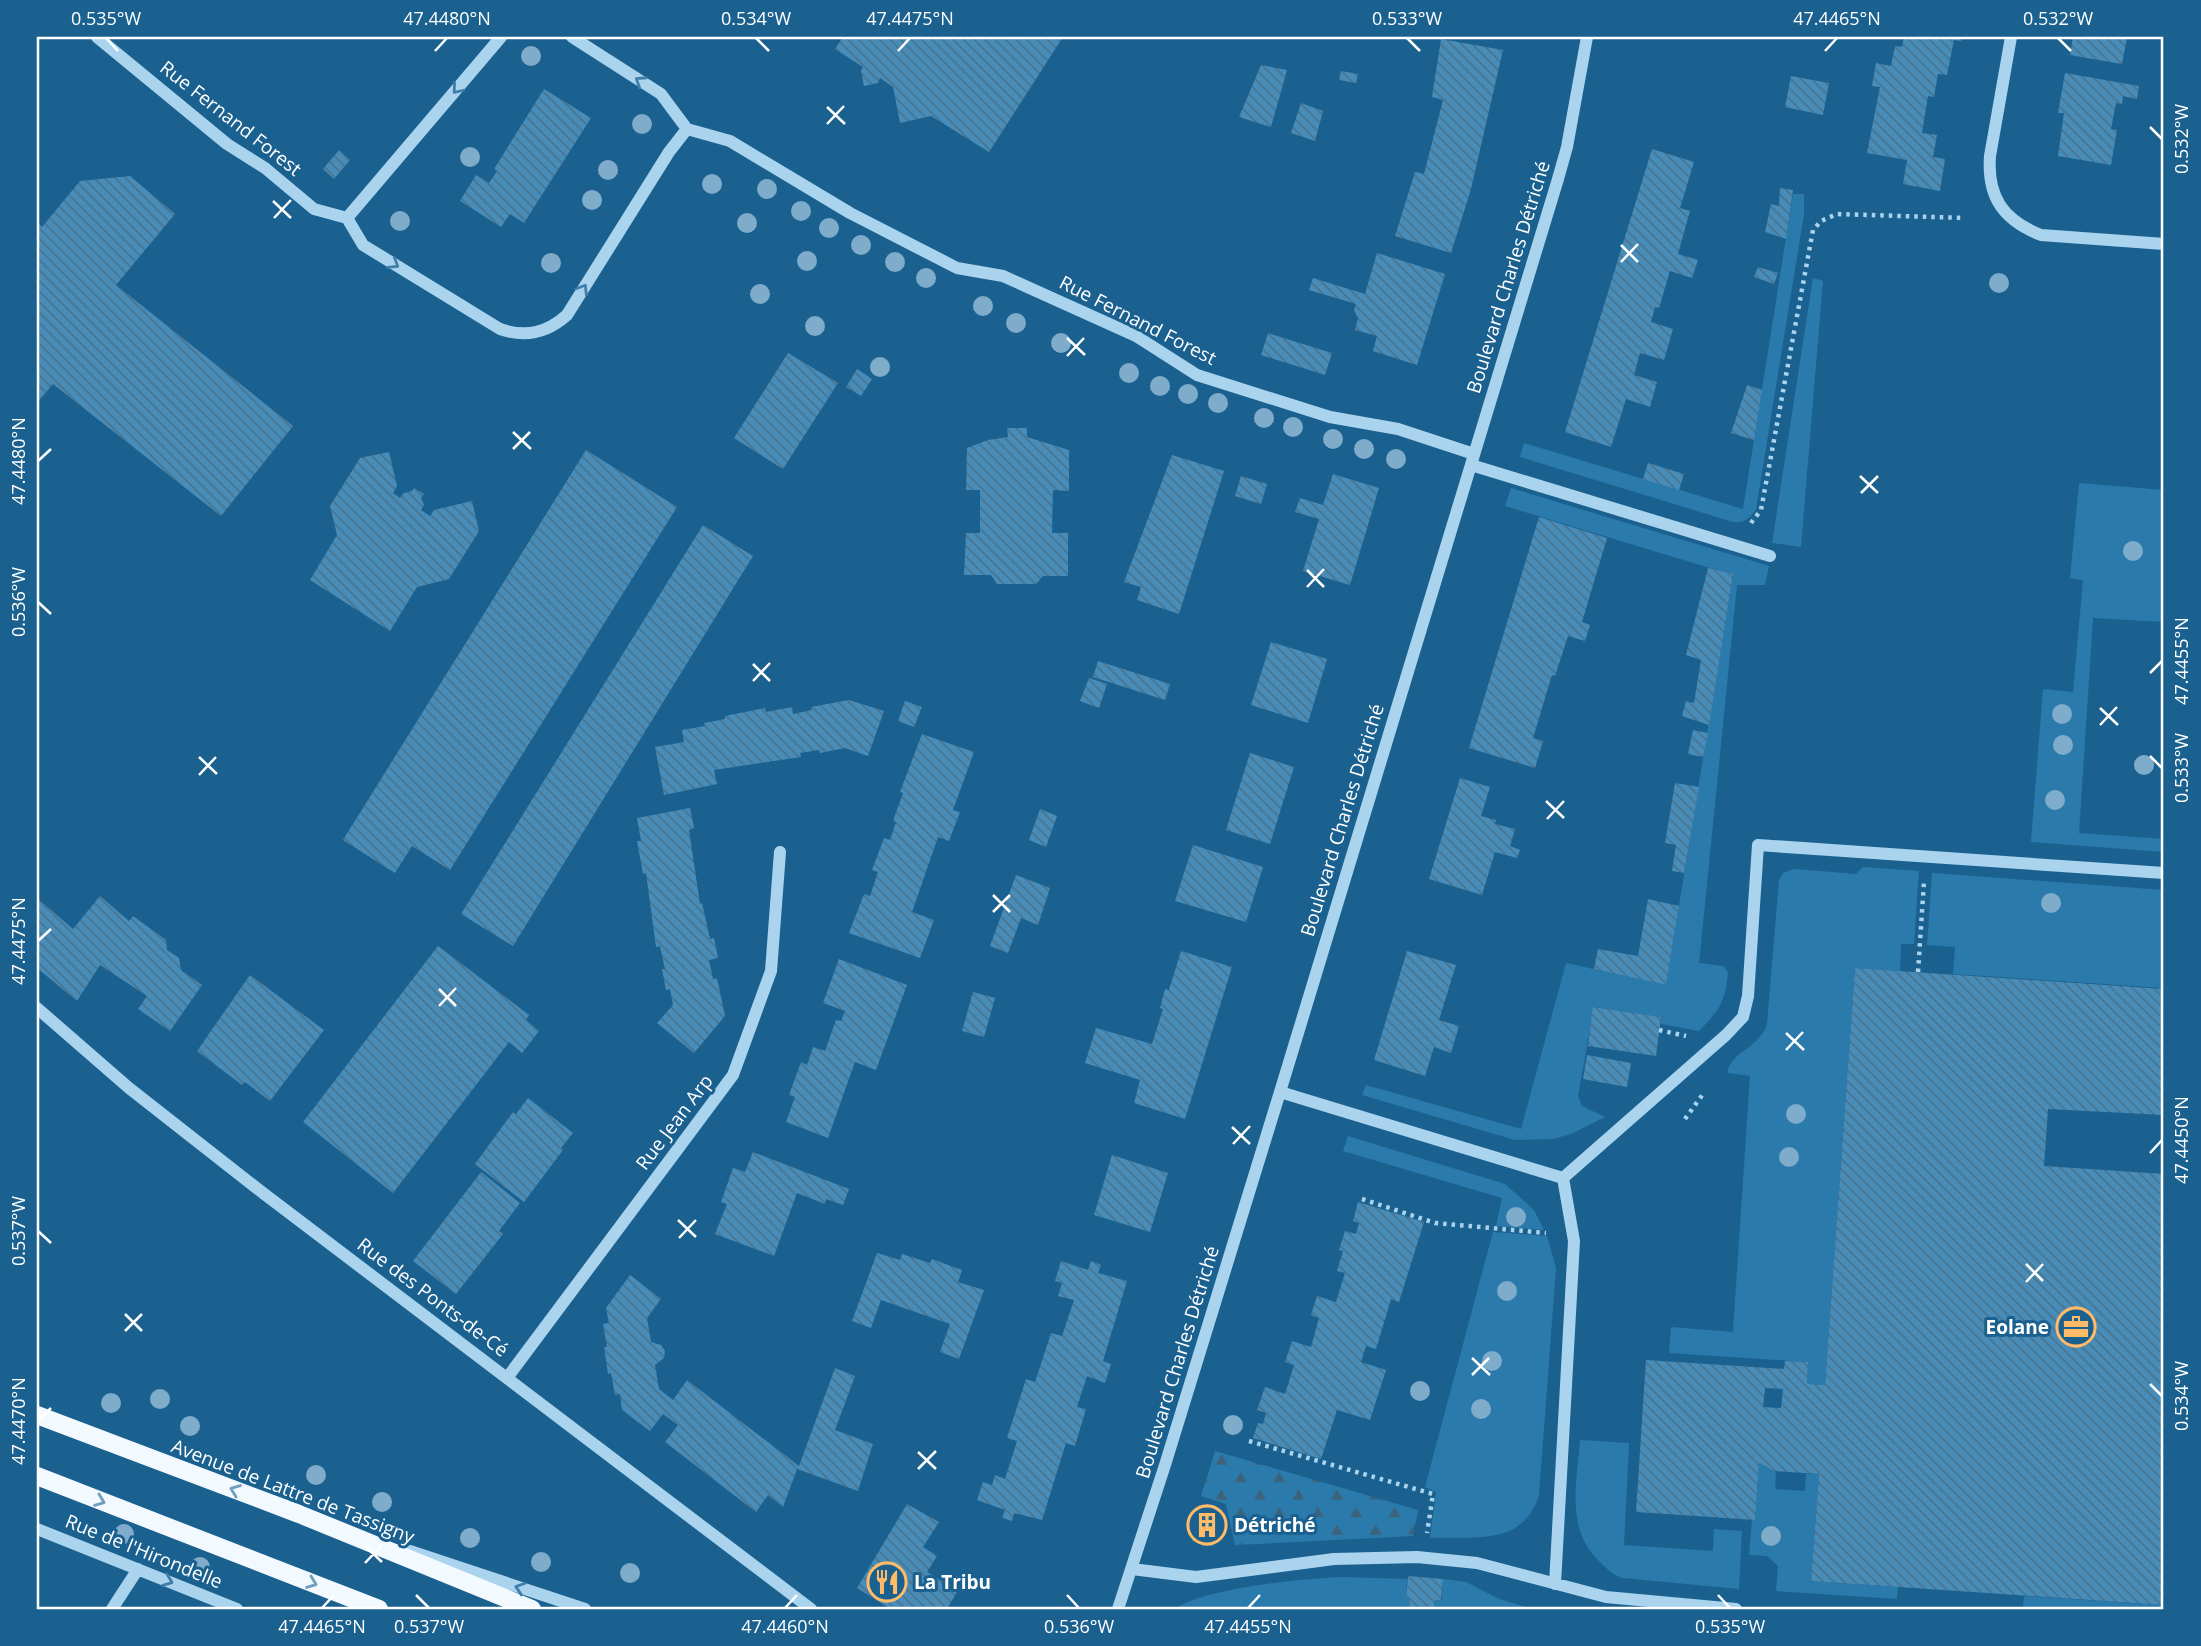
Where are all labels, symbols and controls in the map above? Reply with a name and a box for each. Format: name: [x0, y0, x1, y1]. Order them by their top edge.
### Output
text: 0.535°W: [71, 6, 141, 30]
text: 47.4480°N: [403, 6, 491, 30]
text: 0.534°W: [721, 6, 791, 30]
text: 47.4475°N: [866, 6, 954, 30]
text: 0.533°W: [1372, 6, 1442, 30]
text: 47.4465°N: [1793, 6, 1881, 30]
text: 0.532°W: [2023, 6, 2093, 30]
street label: Rue Fernand Forest: [155, 54, 307, 182]
one-way arrow: [634, 76, 647, 89]
one-way arrow: [453, 81, 465, 94]
text: 0.532°W: [2169, 104, 2193, 174]
street label: Boulevard Charles Détriché: [1460, 158, 1556, 396]
one-way arrow: [387, 256, 400, 269]
street label: Rue Fernand Forest: [1055, 269, 1221, 371]
one-way arrow: [574, 284, 587, 297]
text: 47.4480°N: [6, 417, 30, 505]
text: 0.536°W: [6, 567, 30, 637]
text: 47.4455°N: [2169, 617, 2193, 705]
street label: Boulevard Charles Détriché: [1294, 701, 1390, 939]
text: 0.533°W: [2169, 733, 2193, 803]
text: 47.4475°N: [6, 897, 30, 985]
street label: Rue Jean Arp: [630, 1069, 718, 1175]
text: 47.4450°N: [2169, 1096, 2193, 1184]
text: 0.537°W: [6, 1196, 30, 1266]
street label: Rue des Ponts-de-Cé: [352, 1232, 514, 1362]
street label: Boulevard Charles Détriché: [1129, 1243, 1225, 1481]
office icon: Eolane: [2055, 1306, 2097, 1348]
place label: Eolane: [1986, 1314, 2049, 1340]
text: 0.534°W: [2169, 1361, 2193, 1431]
text: 47.4470°N: [6, 1377, 30, 1465]
street label: Avenue de Lattre de Tassigny: [168, 1433, 419, 1550]
one-way arrow: [230, 1484, 242, 1498]
one-way arrow: [94, 1492, 106, 1506]
building icon: Détriché: [1186, 1504, 1228, 1546]
street label: Rue de l'Hirondelle: [62, 1508, 226, 1594]
place label: Détriché: [1234, 1512, 1315, 1538]
restaurant icon: La Tribu: [866, 1561, 908, 1603]
place label: La Tribu: [914, 1569, 991, 1595]
one-way arrow: [162, 1573, 174, 1587]
one-way arrow: [306, 1575, 318, 1589]
one-way arrow: [515, 1582, 527, 1596]
text: 47.4465°N: [278, 1614, 366, 1638]
text: 0.537°W: [394, 1614, 464, 1638]
text: 47.4460°N: [741, 1614, 829, 1638]
text: 0.536°W: [1044, 1614, 1114, 1638]
text: 47.4455°N: [1204, 1614, 1292, 1638]
text: 0.535°W: [1695, 1614, 1765, 1638]

